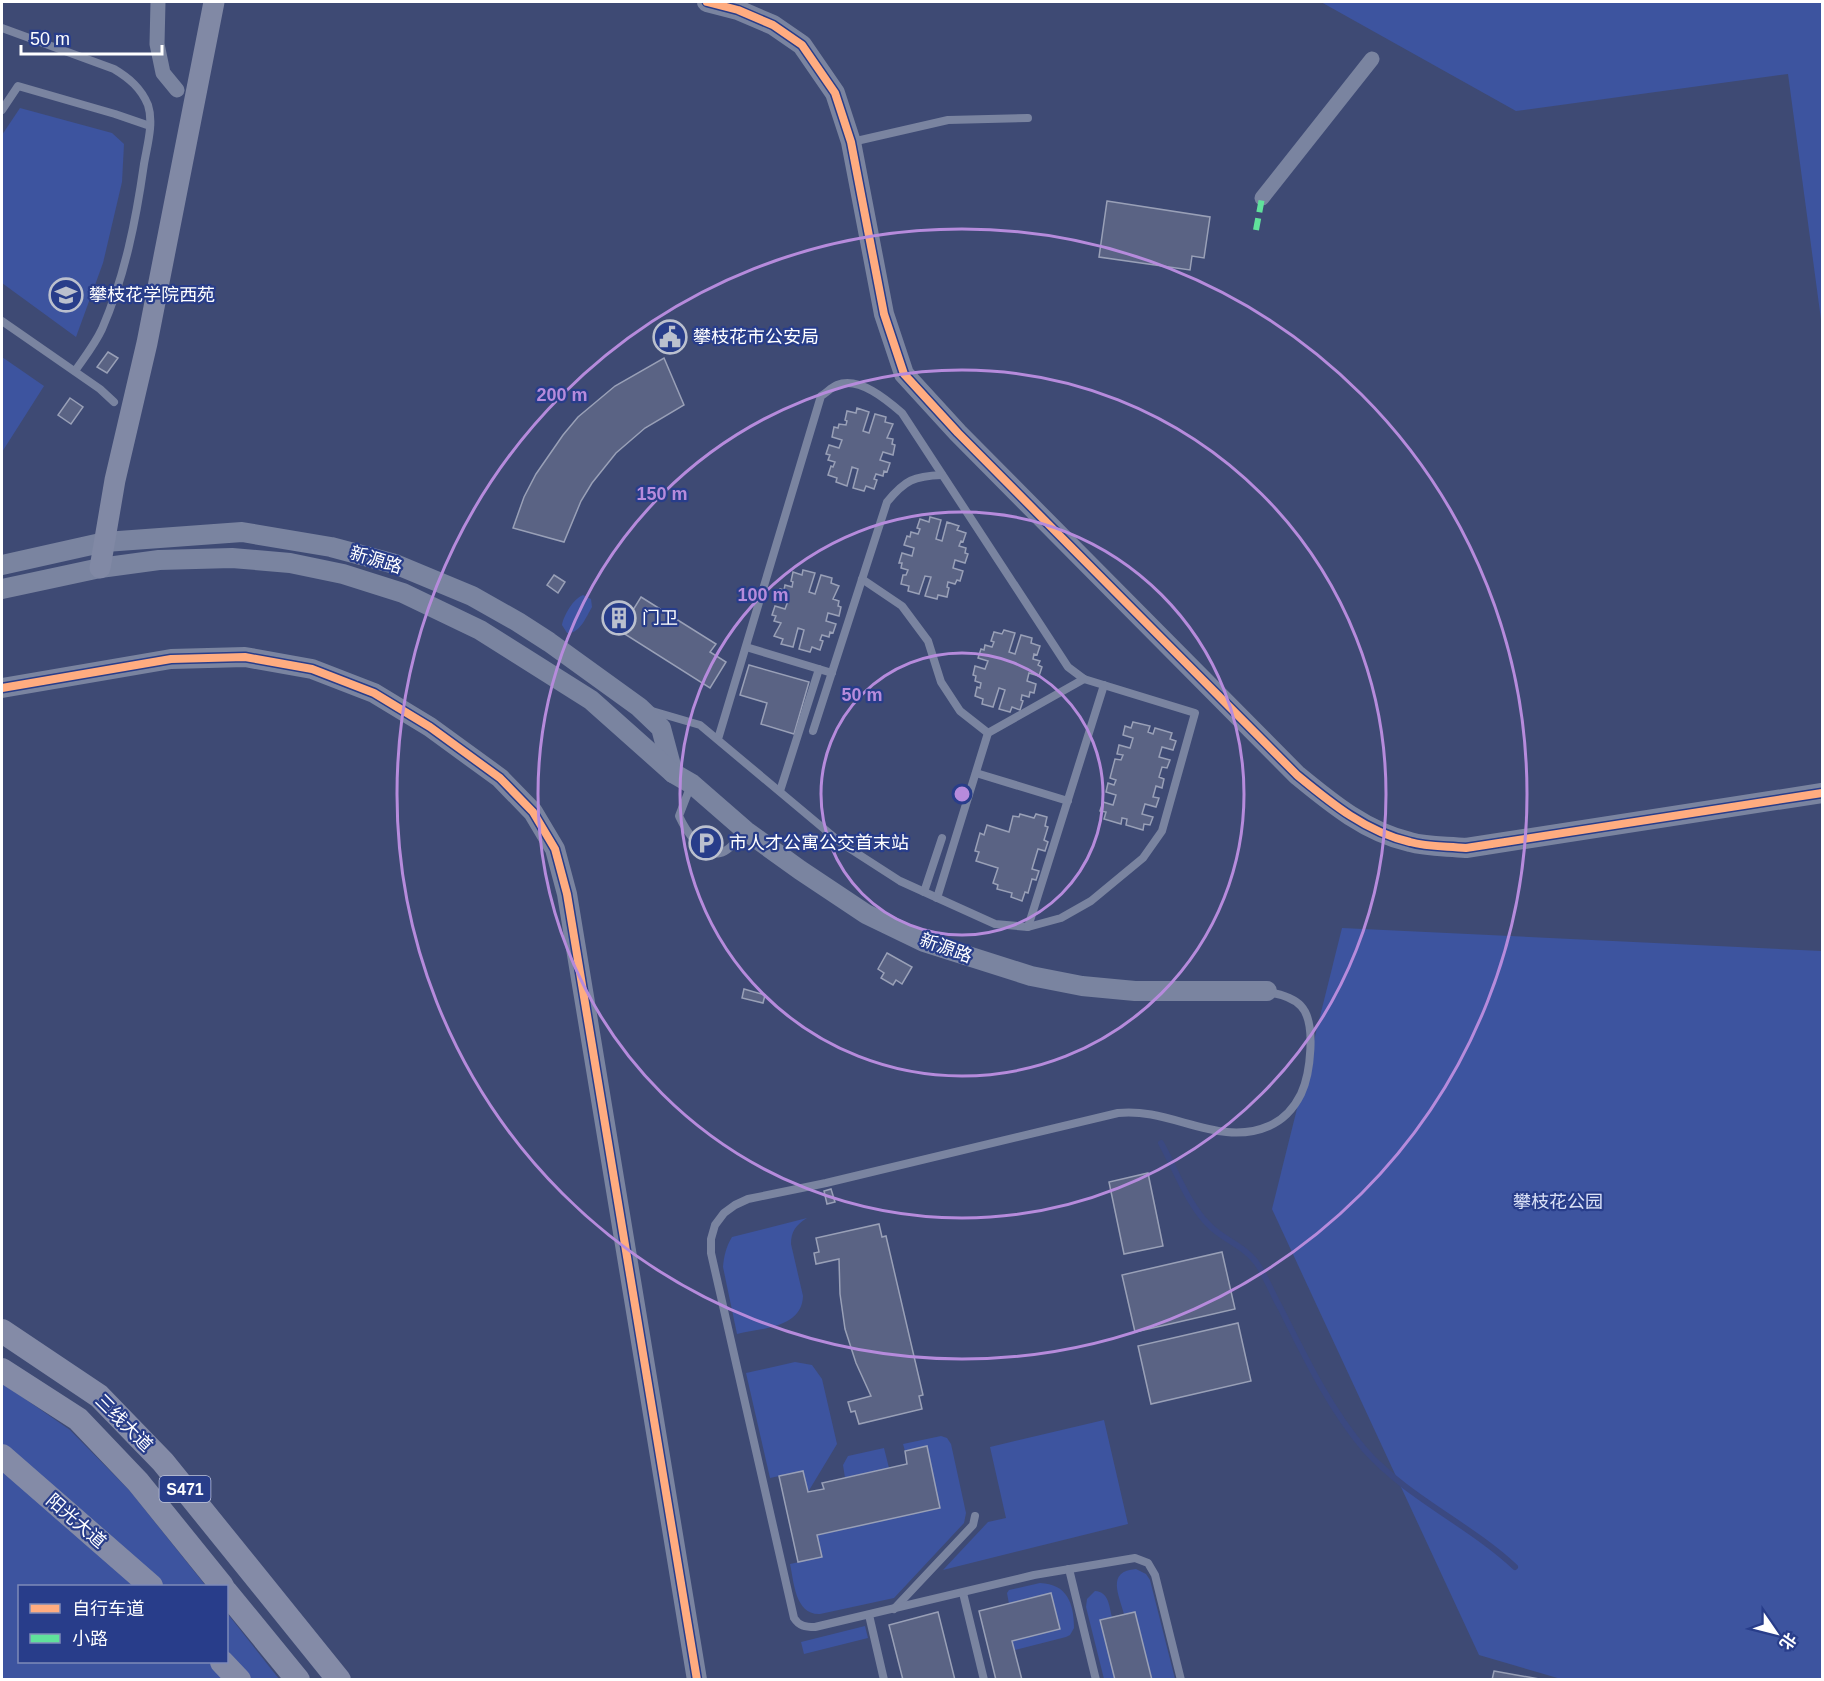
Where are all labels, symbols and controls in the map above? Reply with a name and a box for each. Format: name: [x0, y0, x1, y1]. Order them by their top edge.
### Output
scale bar: [21, 18, 162, 56]
text: 50 m: [30, 29, 70, 49]
school or university icon: 攀枝花学院西苑: [48, 277, 84, 313]
place label: 攀枝花学院西苑: [89, 285, 215, 305]
public building icon: 攀枝花市公安局: [652, 319, 688, 355]
place label: 攀枝花市公安局: [693, 327, 819, 347]
text: 200 m: [536, 385, 588, 405]
text: 150 m: [636, 484, 688, 504]
street label: 新源路: [347, 543, 405, 577]
text: 100 m: [737, 585, 789, 605]
building icon: 门卫: [601, 600, 637, 636]
place label: 门卫: [642, 608, 678, 628]
text: 50 m: [841, 685, 883, 705]
centre of rings: [952, 784, 972, 804]
parking icon: 市人才公寓公交首末站: [688, 825, 724, 861]
place label: 市人才公寓公交首末站: [729, 833, 909, 853]
street label: 新源路: [917, 929, 975, 967]
park label: 攀枝花公园: [1513, 1192, 1603, 1212]
street label: 三线大道: [91, 1390, 157, 1456]
road number: S471: [160, 1476, 210, 1502]
street label: 阳光大道: [42, 1490, 110, 1552]
legend: [18, 1585, 228, 1663]
text: 自行车道: [72, 1599, 144, 1619]
north arrow: [1746, 1603, 1806, 1663]
text: 小路: [72, 1629, 108, 1649]
text: 北: [1776, 1630, 1799, 1653]

